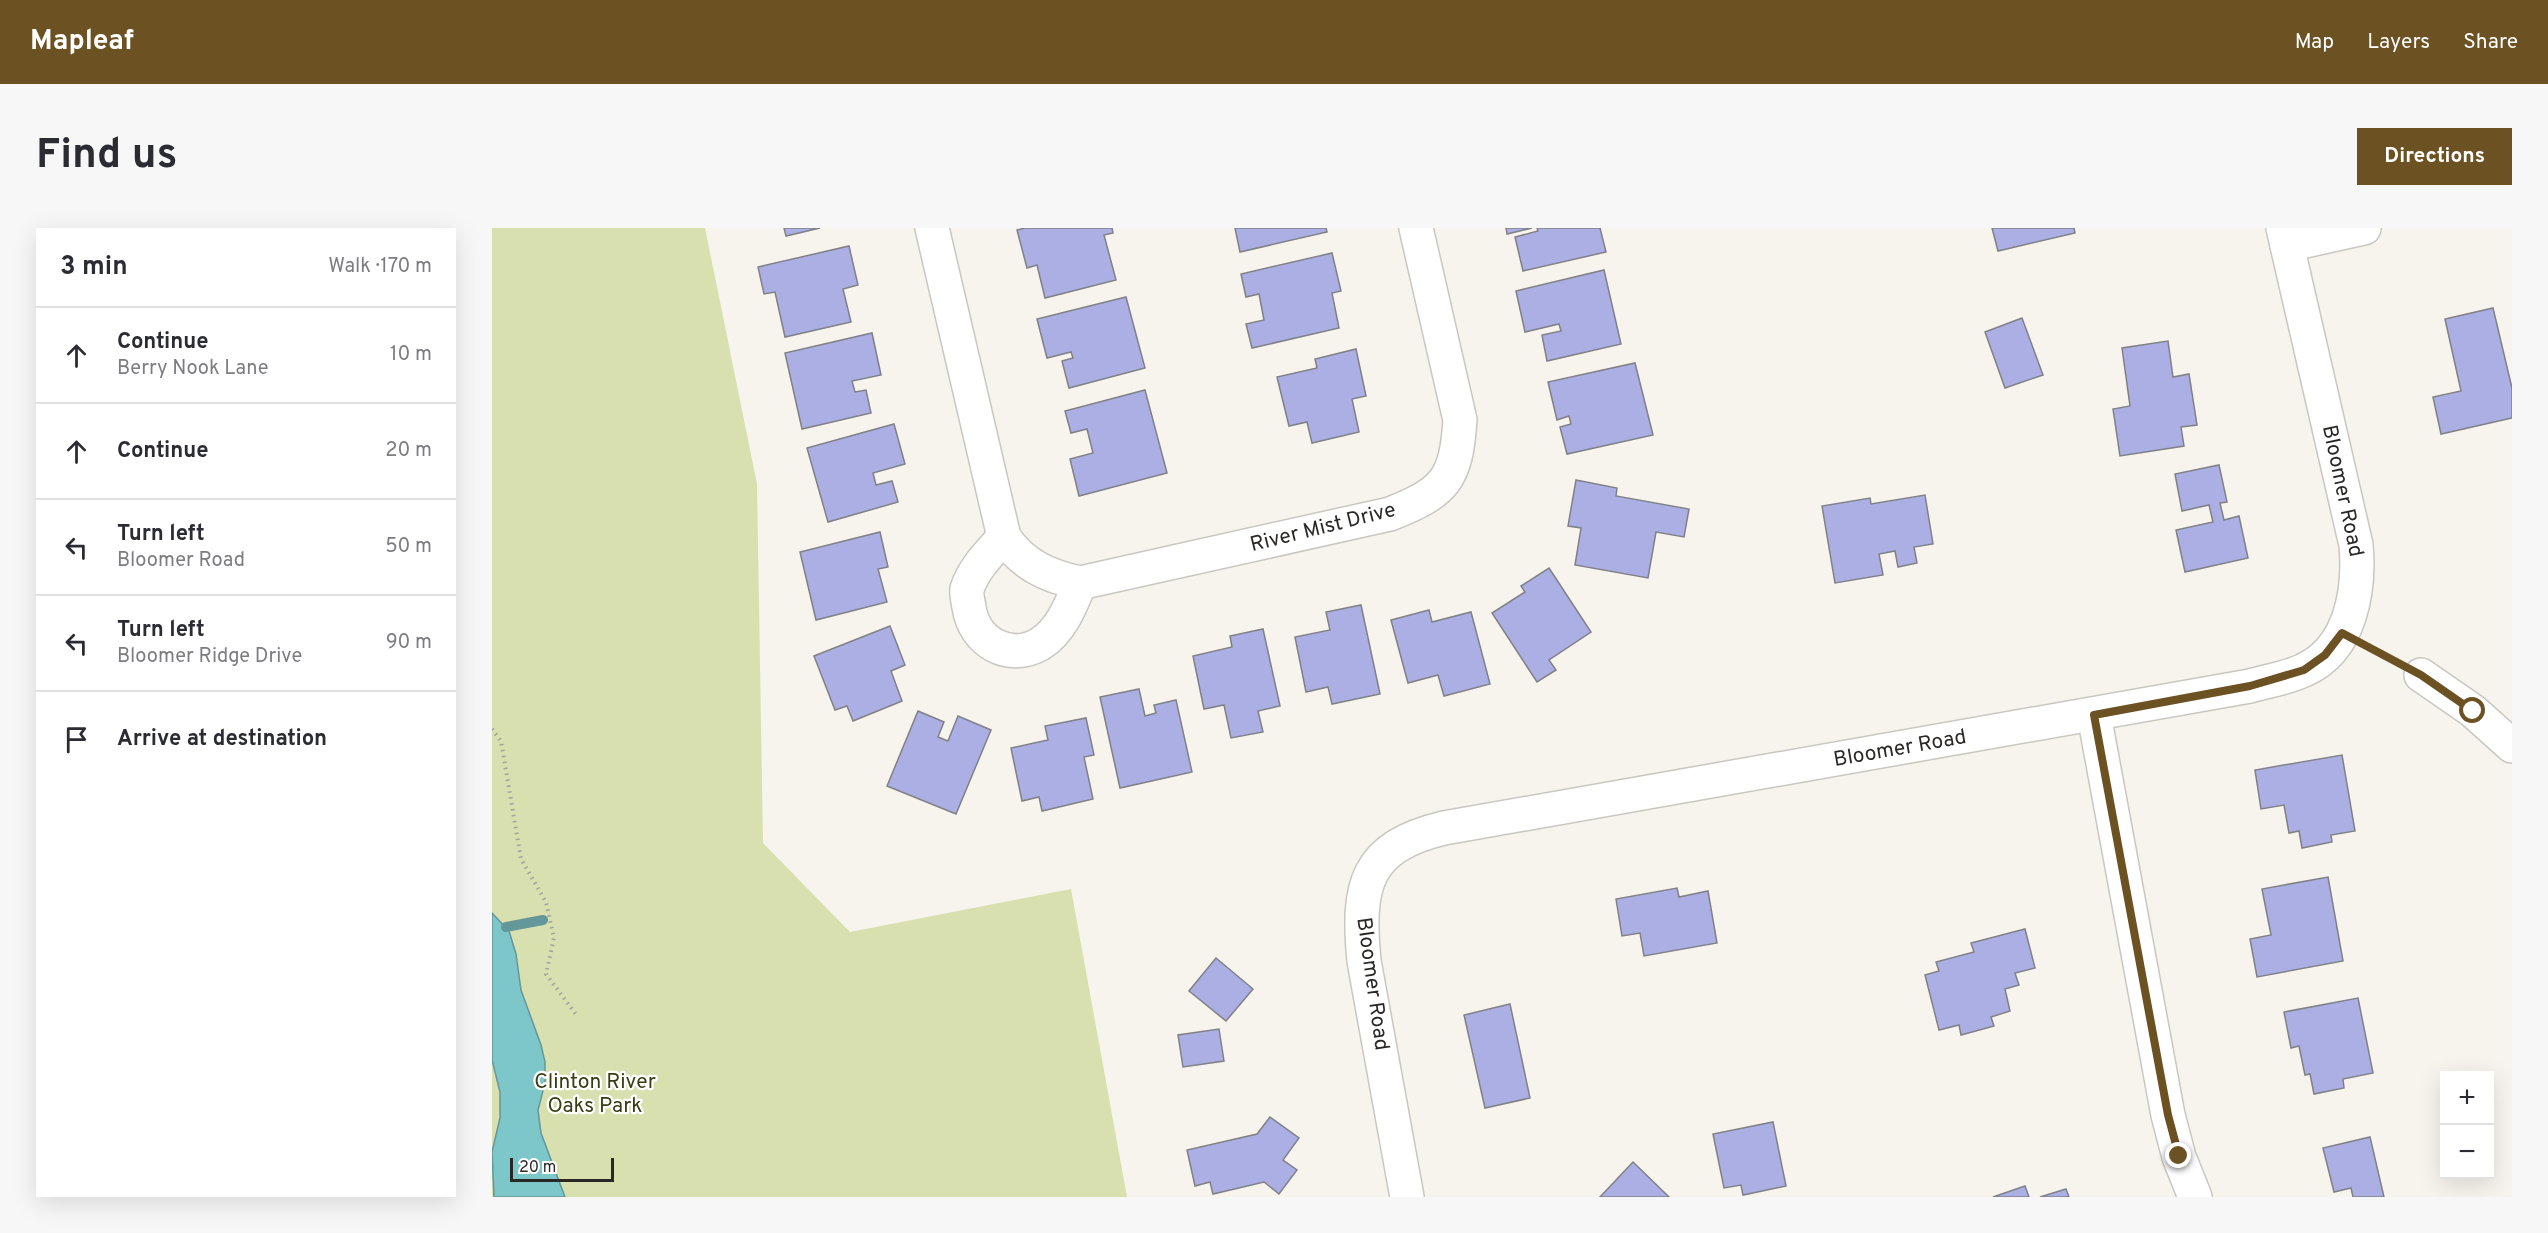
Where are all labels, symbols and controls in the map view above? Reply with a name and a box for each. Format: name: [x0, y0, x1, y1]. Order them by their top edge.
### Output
text: Mapleaf: [30, 24, 134, 60]
text: Map: [2295, 29, 2334, 56]
text: Layers: [2367, 29, 2430, 56]
text: Share: [2463, 29, 2518, 56]
button: Directions: [2357, 128, 2512, 185]
text: Find us: [36, 130, 177, 183]
text: 3 min: [60, 251, 128, 284]
text: Walk · 170 m: [328, 254, 432, 280]
text: Continue: [117, 329, 208, 356]
icon: ahead: [60, 339, 93, 372]
text: 10 m: [390, 342, 432, 368]
text: Berry Nook Lane: [117, 356, 269, 382]
street label: Bloomer Road: [2315, 423, 2369, 559]
icon: ahead: [60, 435, 93, 468]
text: Continue: [117, 438, 208, 465]
text: 20 m: [385, 438, 432, 464]
street label: River Mist Drive: [1247, 497, 1399, 559]
text: Turn left: [117, 521, 205, 548]
icon: left: [60, 531, 93, 564]
text: 50 m: [385, 534, 432, 560]
text: Bloomer Road: [117, 548, 245, 574]
text: Turn left: [117, 617, 205, 644]
icon: left: [60, 627, 93, 660]
text: 90 m: [386, 630, 432, 656]
text: Bloomer Ridge Drive: [117, 644, 302, 670]
route start: [2459, 697, 2485, 723]
icon: arrive: [60, 723, 93, 756]
street label: Bloomer Road: [1832, 724, 1968, 774]
text: Arrive at destination: [117, 726, 327, 753]
street label: Bloomer Road: [1349, 916, 1395, 1052]
park label: Clinton River Oaks Park: [534, 1069, 656, 1120]
map controls: [2440, 1071, 2494, 1179]
button: +: [2440, 1071, 2494, 1125]
button: −: [2440, 1125, 2494, 1179]
route end: [2165, 1142, 2191, 1168]
scale bar: [510, 1155, 614, 1182]
text: 20 m: [519, 1158, 556, 1178]

